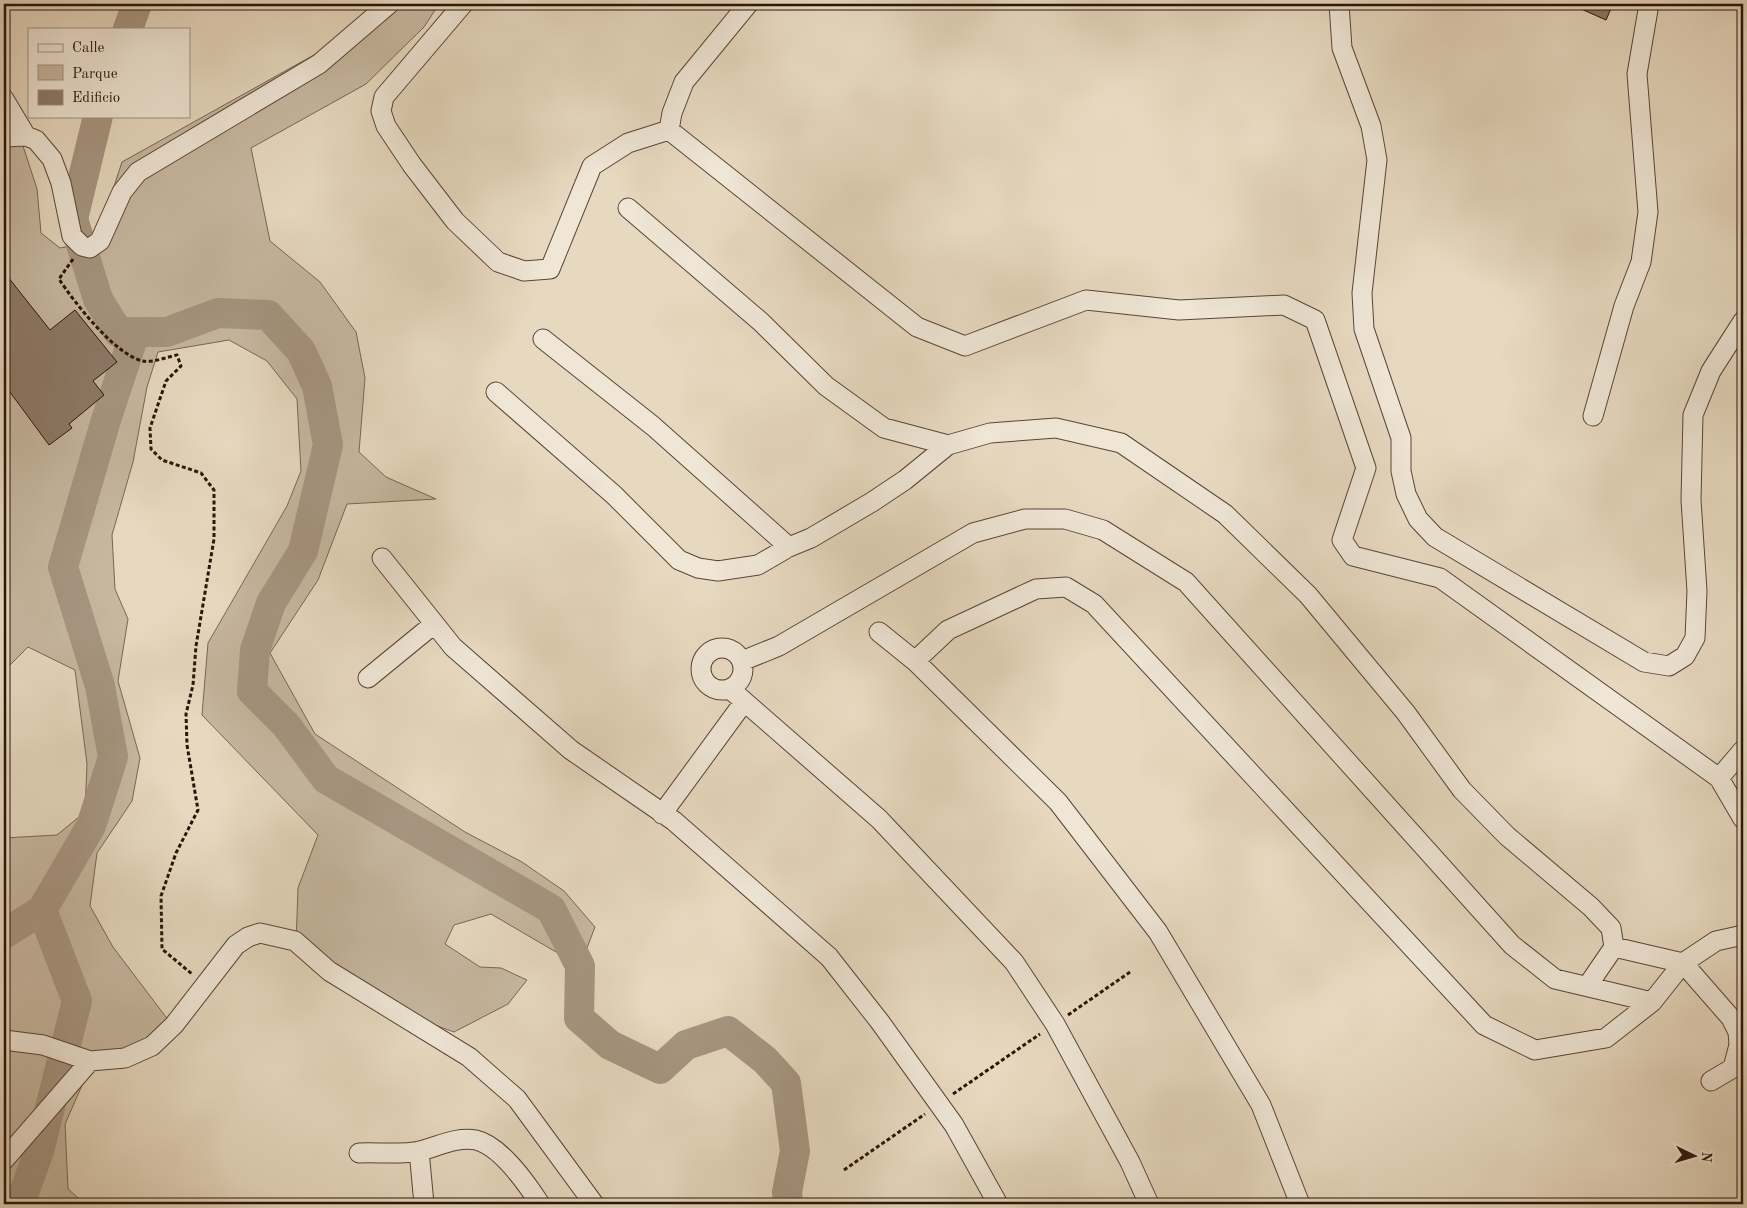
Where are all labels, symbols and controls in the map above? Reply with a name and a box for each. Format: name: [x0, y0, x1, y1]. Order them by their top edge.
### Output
legend: [28, 28, 190, 118]
text: Calle: [72, 41, 105, 56]
text: Parque: [72, 67, 118, 82]
text: Edificio: [72, 91, 120, 106]
north arrow: [1670, 1130, 1720, 1180]
text: N: [1698, 1151, 1713, 1163]

